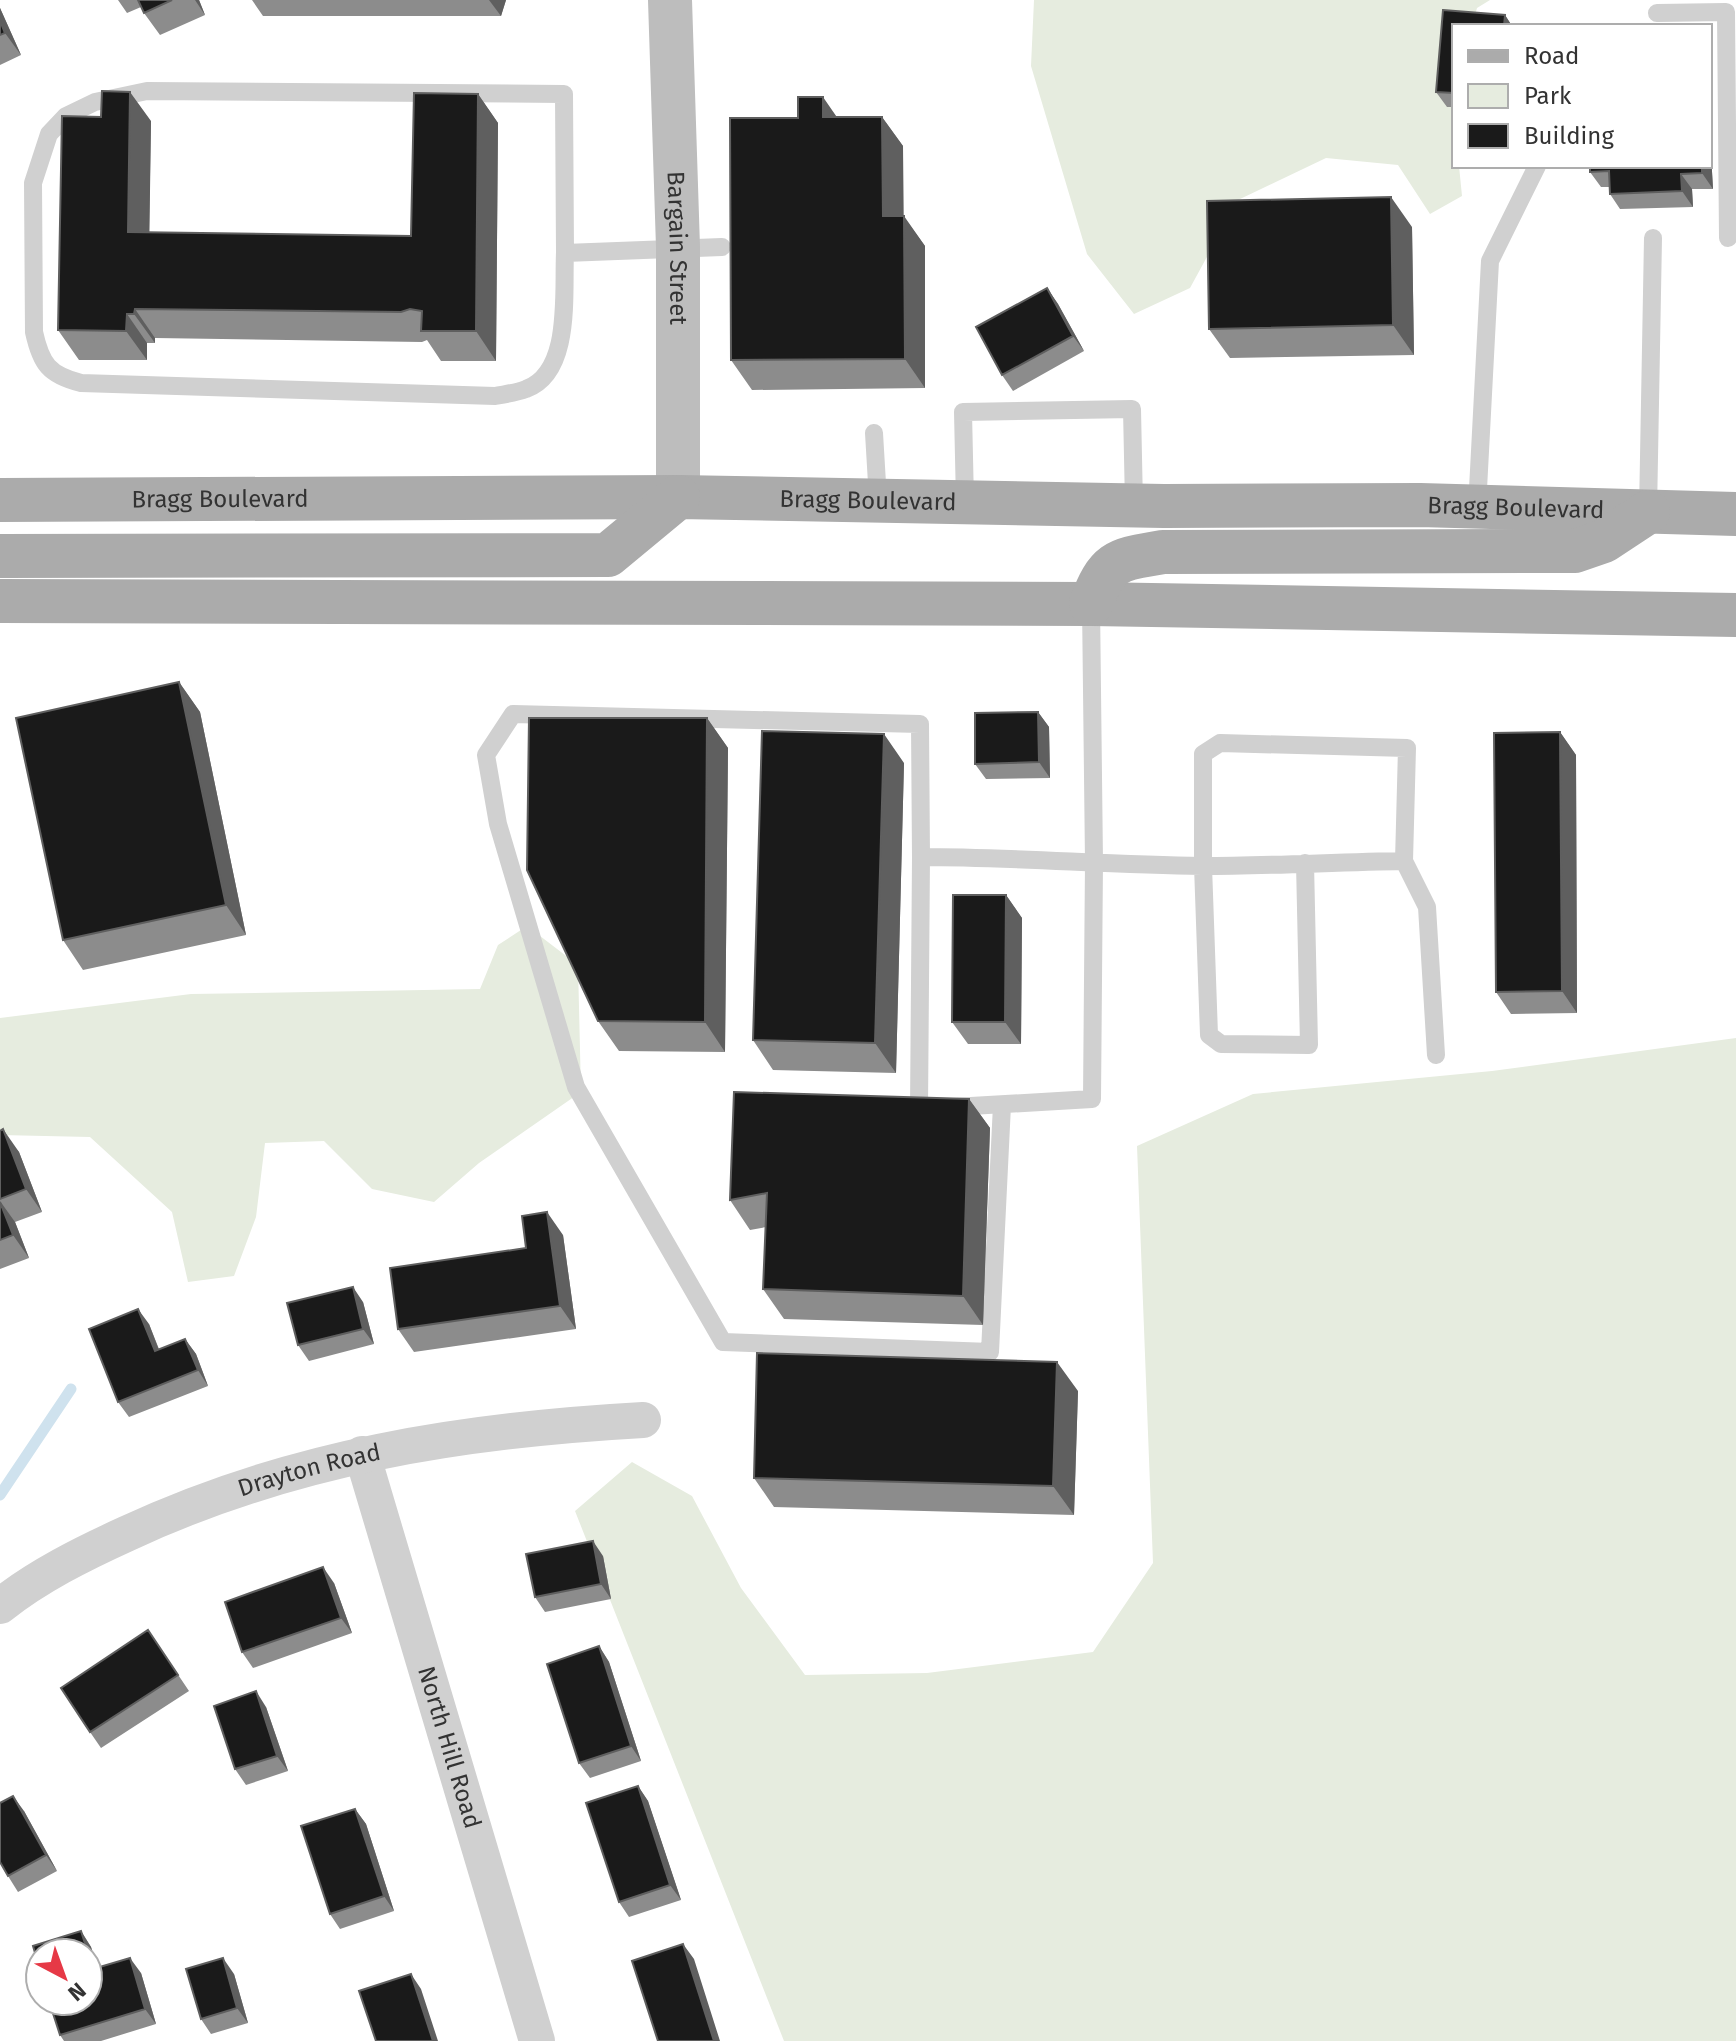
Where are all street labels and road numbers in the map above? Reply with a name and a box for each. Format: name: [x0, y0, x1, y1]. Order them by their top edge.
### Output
street label: Bargain Street: [662, 170, 692, 325]
street label: Bragg Boulevard: [131, 485, 309, 513]
street label: Bragg Boulevard: [779, 485, 957, 516]
street label: Bragg Boulevard: [1427, 491, 1605, 524]
street label: Drayton Road: [234, 1438, 383, 1502]
street label: North Hill Road: [412, 1663, 487, 1832]

